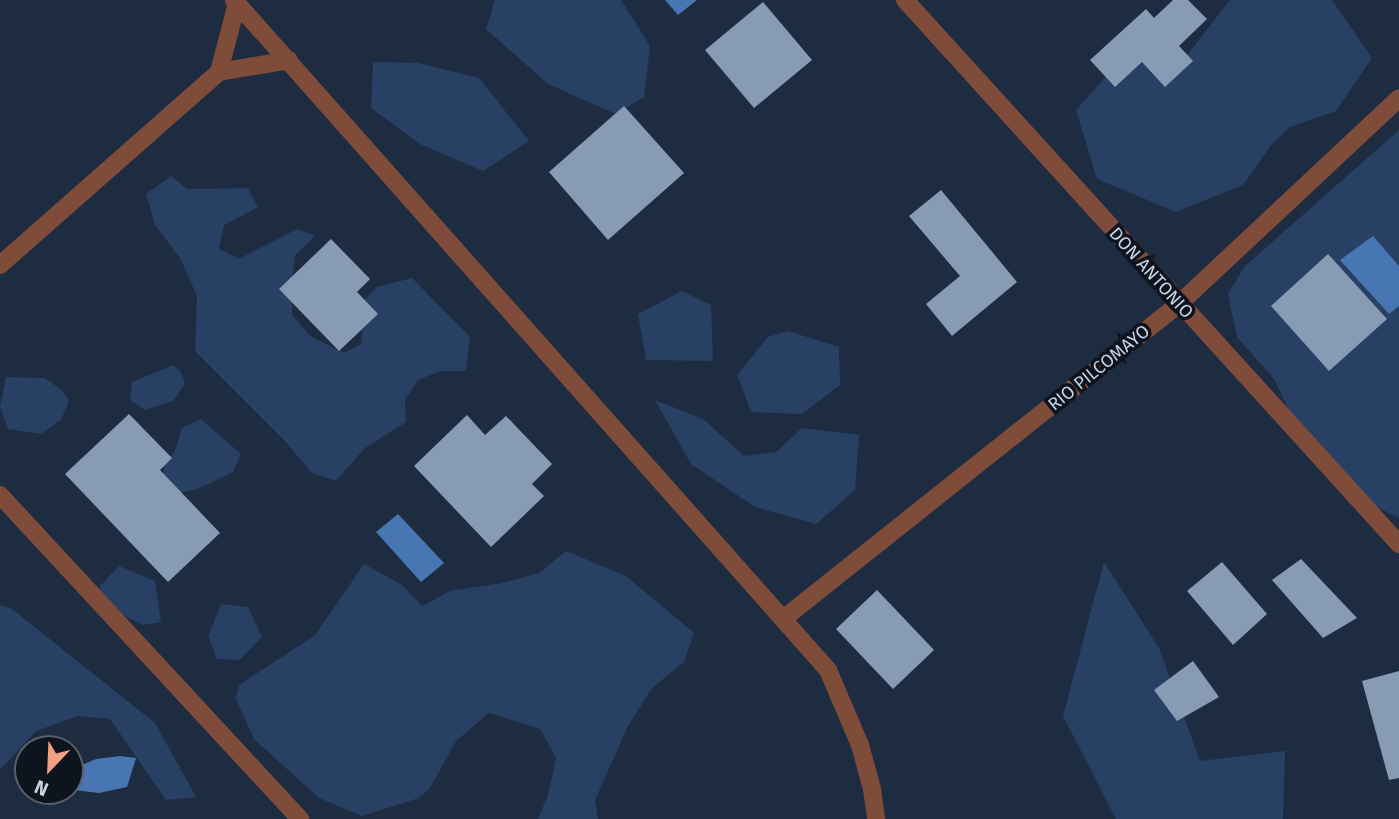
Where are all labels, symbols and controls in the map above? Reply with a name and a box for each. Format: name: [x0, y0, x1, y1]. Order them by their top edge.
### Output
street label: DON ANTONIO: [1105, 223, 1197, 323]
street label: RIO PILCOMAYO: [1044, 320, 1154, 416]
north arrow: [14, 735, 84, 805]
text: N: [31, 775, 52, 801]

